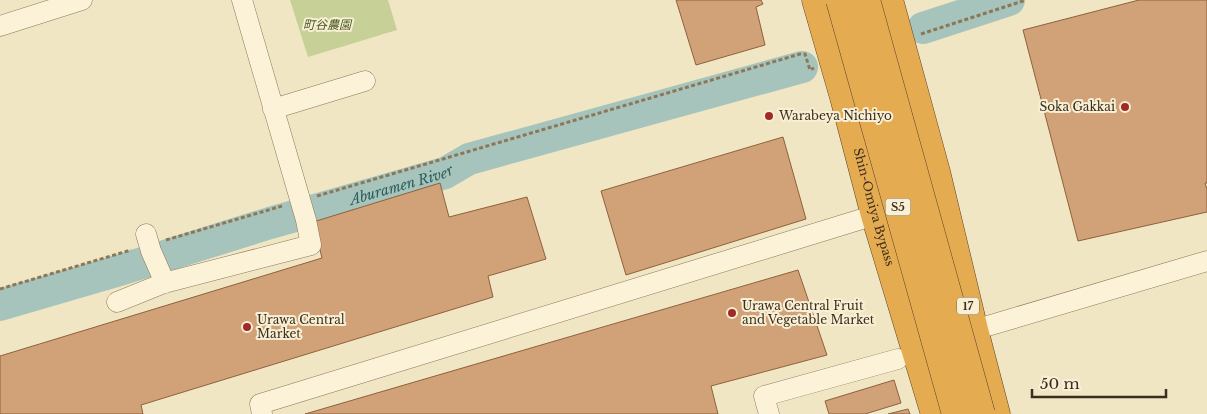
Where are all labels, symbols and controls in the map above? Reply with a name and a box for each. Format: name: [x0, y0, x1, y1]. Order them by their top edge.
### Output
park label: 町谷農園: [303, 17, 353, 32]
place label: Soka Gakkai: [1039, 99, 1115, 114]
marker: Soka Gakkai: [1119, 101, 1131, 113]
place label: Warabeya Nichiyo: [778, 108, 892, 123]
marker: Warabeya Nichiyo: [763, 110, 775, 122]
street label: Shin-Omiya Bypass: [851, 146, 898, 268]
water label: Aburamen River: [346, 161, 457, 209]
road number: S5: [886, 198, 910, 216]
place label: Urawa Central Fruit and Vegetable Market: [742, 298, 875, 327]
road number: 17: [957, 298, 979, 314]
marker: Urawa Central Fruit and Vegetable Market: [726, 307, 738, 319]
place label: Urawa Central Market: [257, 312, 345, 341]
marker: Urawa Central Market: [241, 321, 253, 333]
scale bar: [1032, 366, 1166, 398]
text: 50 m: [1040, 374, 1080, 393]

